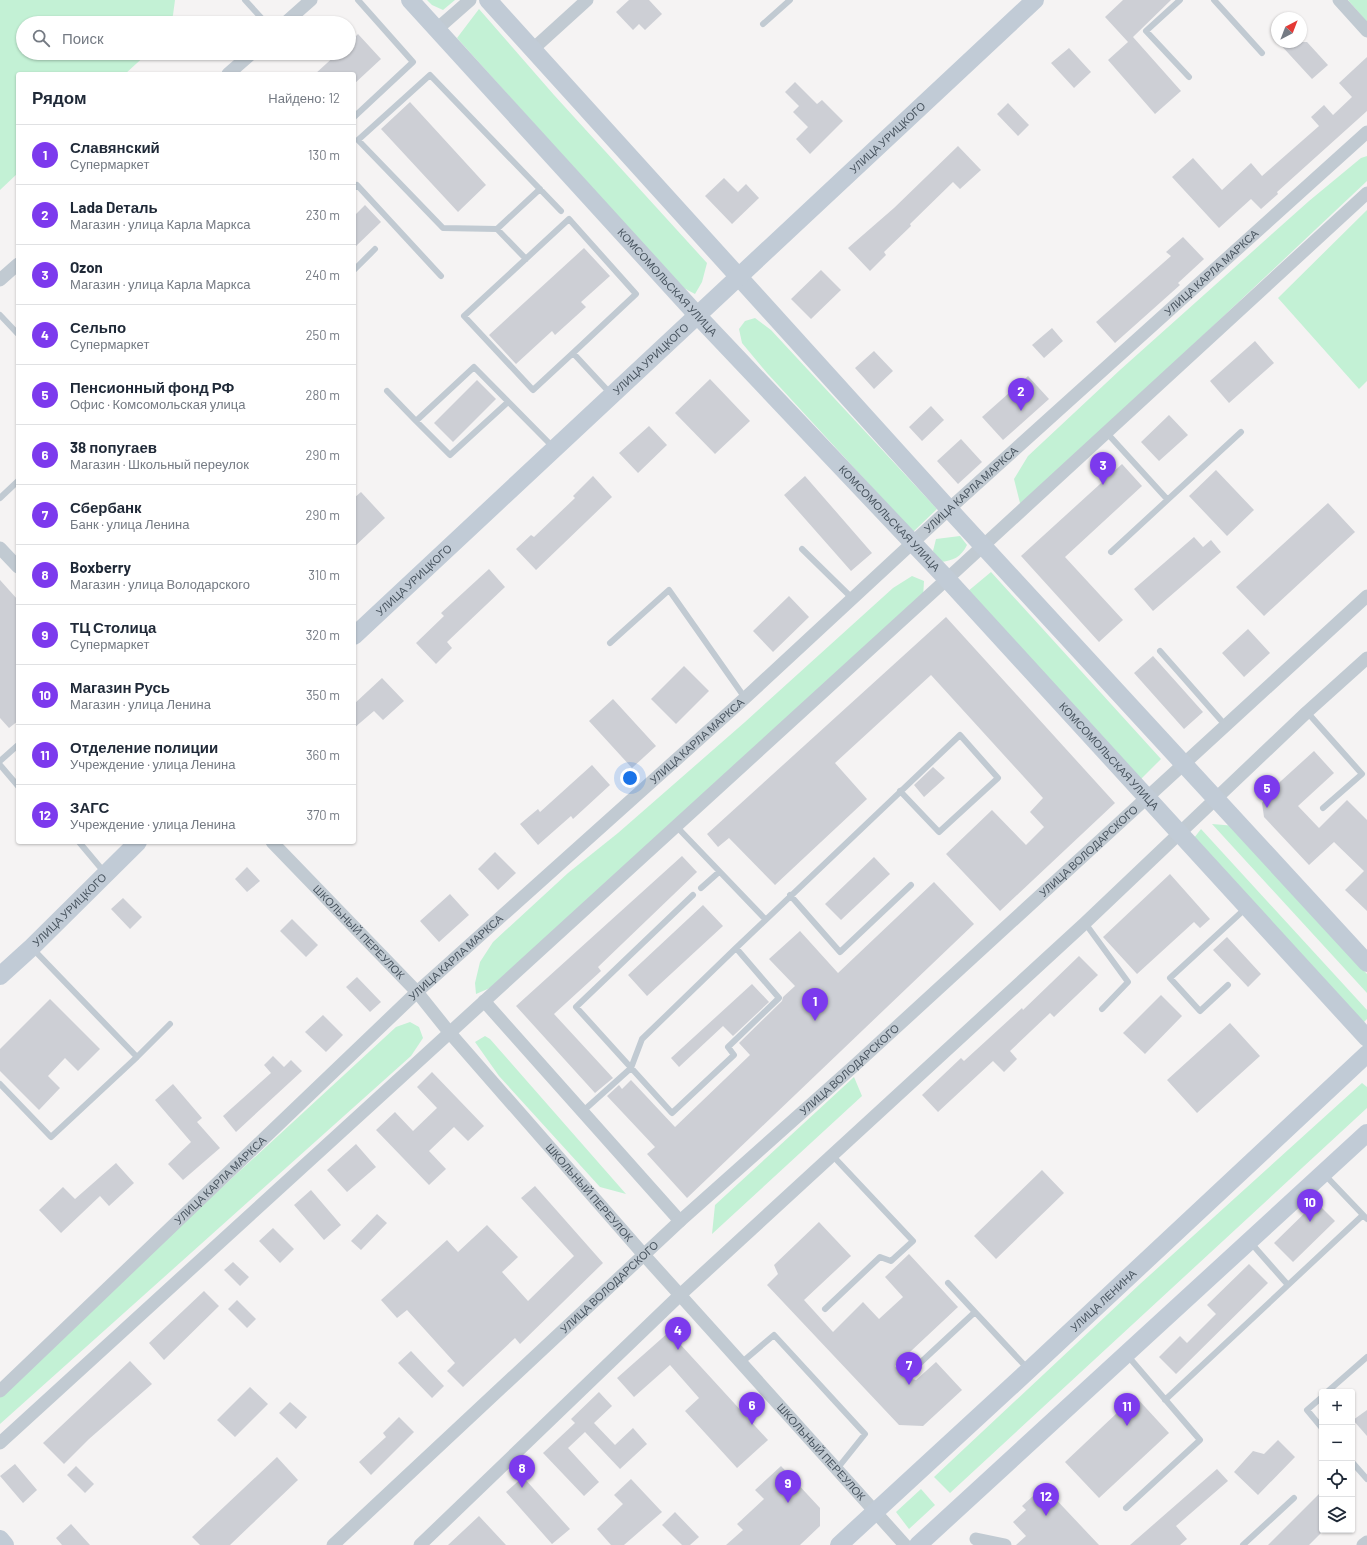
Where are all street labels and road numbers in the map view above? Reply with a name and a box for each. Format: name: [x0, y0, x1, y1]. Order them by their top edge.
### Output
street label: УЛИЦА УРИЦКОГО: [847, 99, 928, 176]
street label: КОМСОМОЛЬСКАЯ УЛИЦА: [615, 225, 721, 339]
street label: УЛИЦА КАРЛА МАРКСА: [1161, 226, 1261, 318]
street label: УЛИЦА УРИЦКОГО: [610, 320, 691, 397]
street label: УЛИЦА КАРЛА МАРКСА: [921, 443, 1021, 535]
street label: КОМСОМОЛЬСКАЯ УЛИЦА: [837, 462, 944, 574]
street label: УЛИЦА УРИЦКОГО: [373, 541, 454, 618]
street label: УЛИЦА КАРЛА МАРКСА: [647, 695, 747, 786]
street label: КОМСОМОЛЬСКАЯ УЛИЦА: [1057, 699, 1162, 813]
street label: УЛИЦА ВОЛОДАРСКОГО: [1036, 802, 1141, 899]
street label: УЛИЦА УРИЦКОГО: [30, 870, 109, 949]
street label: ШКОЛЬНЫЙ ПЕРЕУЛОК: [311, 882, 408, 982]
street label: УЛИЦА КАРЛА МАРКСА: [406, 911, 505, 1003]
street label: УЛИЦА ВОЛОДАРСКОГО: [797, 1021, 902, 1117]
street label: УЛИЦА КАРЛА МАРКСА: [171, 1132, 269, 1227]
street label: ШКОЛЬНЫЙ ПЕРЕУЛОК: [543, 1140, 636, 1244]
street label: УЛИЦА ВОЛОДАРСКОГО: [557, 1238, 661, 1335]
street label: УЛИЦА ЛЕНИНА: [1067, 1266, 1139, 1334]
street label: ШКОЛЬНЫЙ ПЕРЕУЛОК: [775, 1400, 869, 1503]

